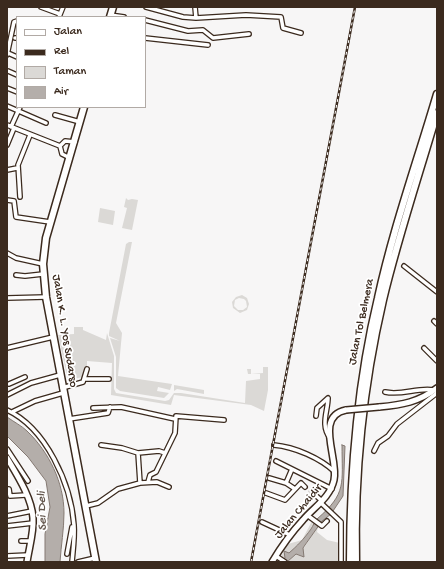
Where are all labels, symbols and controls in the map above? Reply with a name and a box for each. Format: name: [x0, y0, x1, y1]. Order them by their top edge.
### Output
legend: [16, 16, 146, 108]
text: Jalan: [54, 25, 82, 39]
text: Rel: [54, 45, 69, 59]
text: Taman: [54, 65, 86, 79]
text: Air: [54, 85, 68, 99]
street label: Jalan K. L. Yos Sudarso: [48, 274, 80, 388]
street label: Jalan Tol Belmera: [346, 278, 378, 366]
street label: Jalan Chaidir: [272, 482, 326, 542]
water label: Sei Deli: [35, 491, 51, 531]

